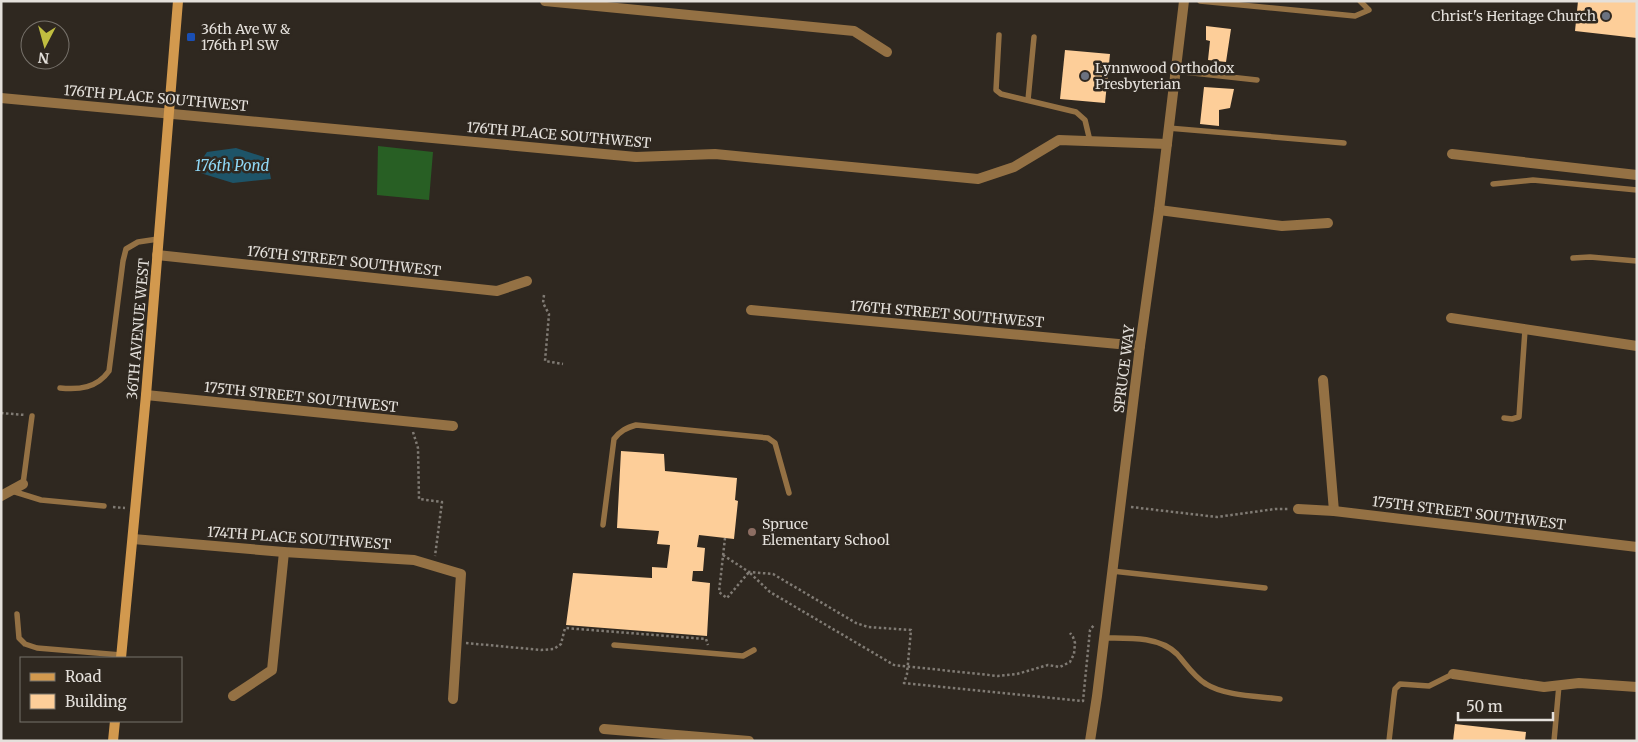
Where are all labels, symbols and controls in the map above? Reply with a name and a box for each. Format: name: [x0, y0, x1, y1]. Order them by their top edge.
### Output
place label: Christ's Heritage Church: [1431, 7, 1596, 25]
marker: Christ's Heritage Church: [1600, 10, 1612, 22]
north arrow: [20, 20, 70, 70]
place label: 36th Ave W & 176th Pl SW: [201, 20, 291, 54]
marker: 36th Ave W & 176th Pl SW: [185, 31, 197, 43]
text: N: [37, 48, 50, 67]
place label: Lynnwood Orthodox Presbyterian: [1095, 59, 1235, 93]
marker: Lynnwood Orthodox Presbyterian: [1079, 70, 1091, 82]
street label: 176TH PLACE SOUTHWEST: [63, 81, 249, 115]
street label: 176TH PLACE SOUTHWEST: [466, 118, 652, 152]
water label: 176th Pond: [195, 156, 269, 175]
street label: 176TH STREET SOUTHWEST: [246, 242, 442, 280]
street label: 36TH AVENUE WEST: [123, 257, 153, 400]
street label: 176TH STREET SOUTHWEST: [849, 297, 1045, 331]
street label: SPRUCE WAY: [1110, 323, 1138, 414]
street label: 175TH STREET SOUTHWEST: [203, 378, 399, 416]
street label: 175TH STREET SOUTHWEST: [1371, 492, 1567, 534]
place label: Spruce Elementary School: [762, 515, 890, 549]
street label: 174TH PLACE SOUTHWEST: [206, 523, 392, 553]
marker: Spruce Elementary School: [746, 526, 758, 538]
legend: [20, 657, 182, 722]
text: Road: [65, 667, 101, 686]
scale bar: [1458, 690, 1553, 722]
text: Building: [65, 692, 127, 711]
text: 50 m: [1466, 697, 1503, 716]

